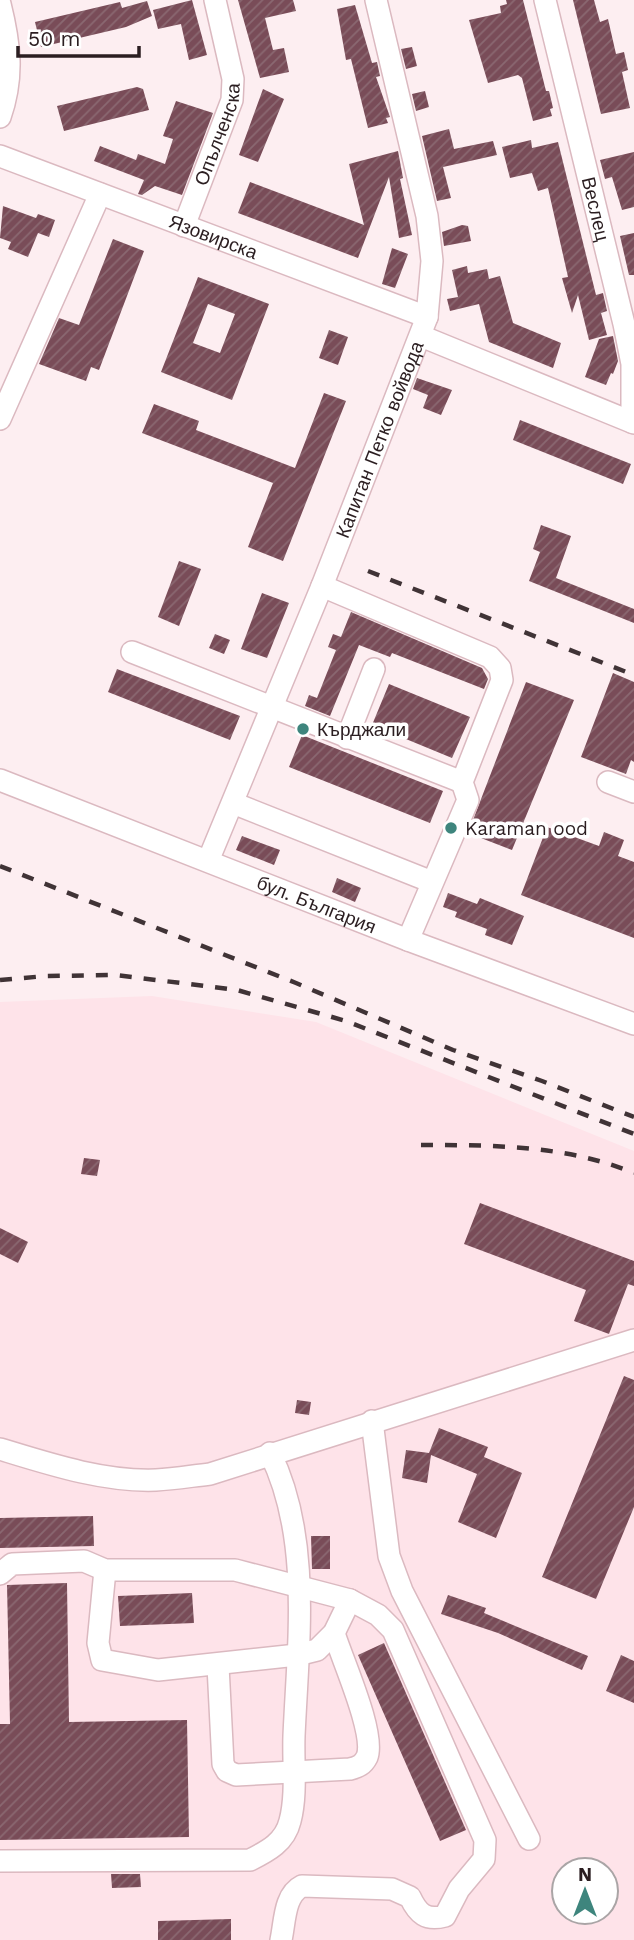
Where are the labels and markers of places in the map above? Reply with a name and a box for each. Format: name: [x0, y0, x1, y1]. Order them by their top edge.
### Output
place label: Кърджали: [317, 718, 406, 741]
marker: Кърджали: [295, 721, 311, 737]
place label: Karaman ood: [465, 817, 588, 840]
marker: Karaman ood: [443, 820, 459, 836]

